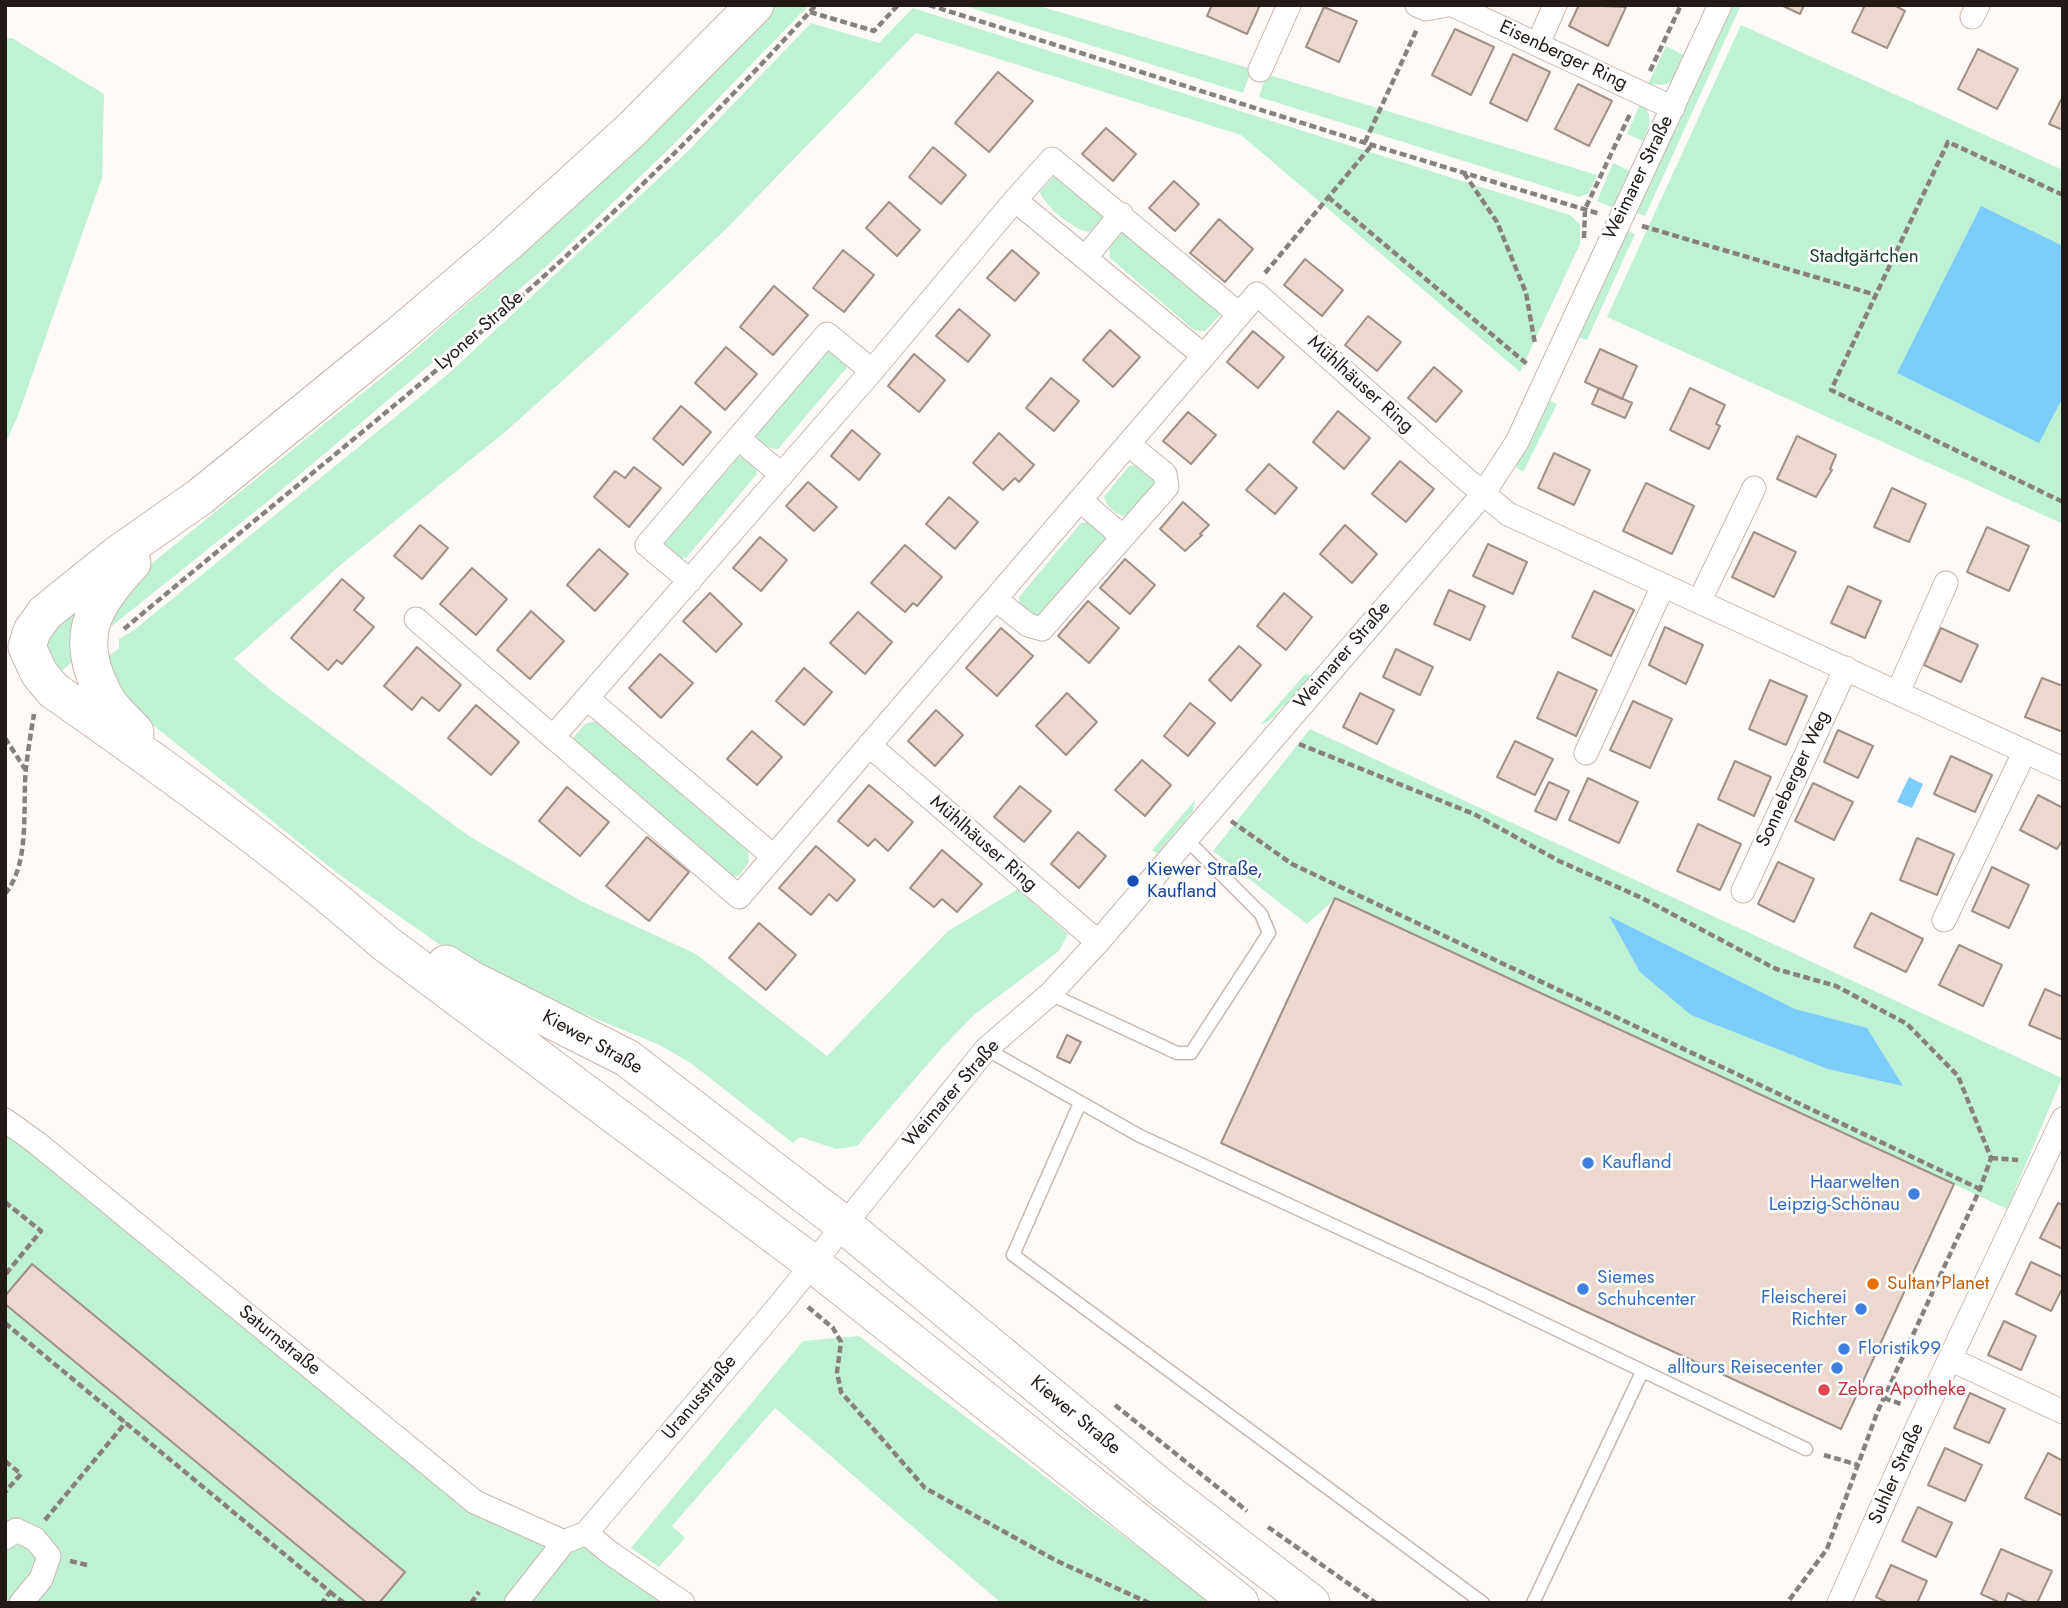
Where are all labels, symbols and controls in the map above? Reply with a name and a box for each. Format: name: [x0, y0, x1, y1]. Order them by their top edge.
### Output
street label: Eisenberger Ring: [1495, 16, 1631, 96]
street label: Weimarer Straße: [1599, 112, 1679, 244]
park label: Stadtgärtchen: [1809, 246, 1919, 268]
street label: Lyoner Straße: [431, 287, 529, 375]
street label: Mühlhäuser Ring: [1302, 331, 1418, 439]
street label: Weimarer Straße: [1290, 597, 1396, 715]
street label: Sonneberger Weg: [1752, 707, 1836, 851]
street label: Mühlhäuser Ring: [925, 791, 1041, 897]
place label: Kiewer Straße, Kaufland: [1147, 859, 1263, 903]
marker: Kiewer Straße, Kaufland: [1125, 873, 1141, 889]
street label: Kiewer Straße: [538, 1006, 646, 1080]
street label: Weimarer Straße: [899, 1035, 1005, 1153]
place label: Kaufland: [1602, 1152, 1672, 1174]
marker: Kaufland: [1580, 1155, 1596, 1171]
place label: Haarwelten Leipzig-Schönau: [1769, 1172, 1900, 1216]
marker: Haarwelten Leipzig-Schönau: [1906, 1186, 1922, 1202]
place label: Siemes Schuhcenter: [1597, 1267, 1696, 1311]
place label: Sultan Planet: [1887, 1273, 1989, 1295]
marker: Sultan Planet: [1865, 1276, 1881, 1292]
marker: Siemes Schuhcenter: [1575, 1281, 1591, 1297]
place label: Fleischerei Richter: [1761, 1287, 1847, 1331]
street label: Saturnstraße: [233, 1301, 325, 1381]
marker: Fleischerei Richter: [1853, 1301, 1869, 1317]
place label: Floristik99: [1858, 1338, 1941, 1360]
marker: Floristik99: [1836, 1341, 1852, 1357]
street label: Uranusstraße: [658, 1351, 742, 1445]
place label: alltours Reisecenter: [1668, 1357, 1823, 1379]
marker: alltours Reisecenter: [1829, 1360, 1845, 1376]
street label: Kiewer Straße: [1025, 1372, 1125, 1460]
place label: Zebra Apotheke: [1838, 1379, 1966, 1401]
marker: Zebra Apotheke: [1816, 1382, 1832, 1398]
street label: Suhler Straße: [1865, 1420, 1929, 1528]

